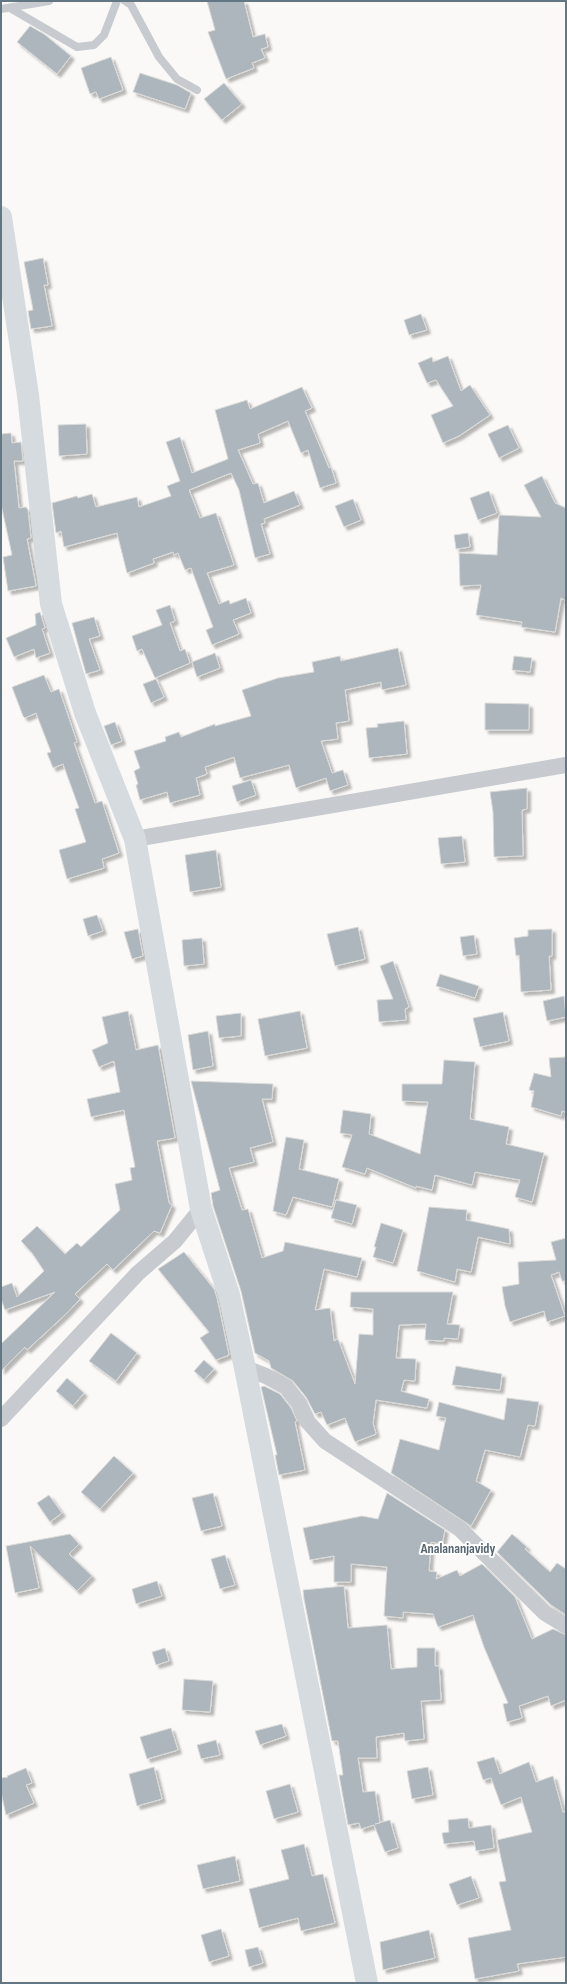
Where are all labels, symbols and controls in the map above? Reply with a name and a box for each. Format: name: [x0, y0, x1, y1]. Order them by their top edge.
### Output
district label: Analananjavidy: [420, 1540, 495, 1557]

